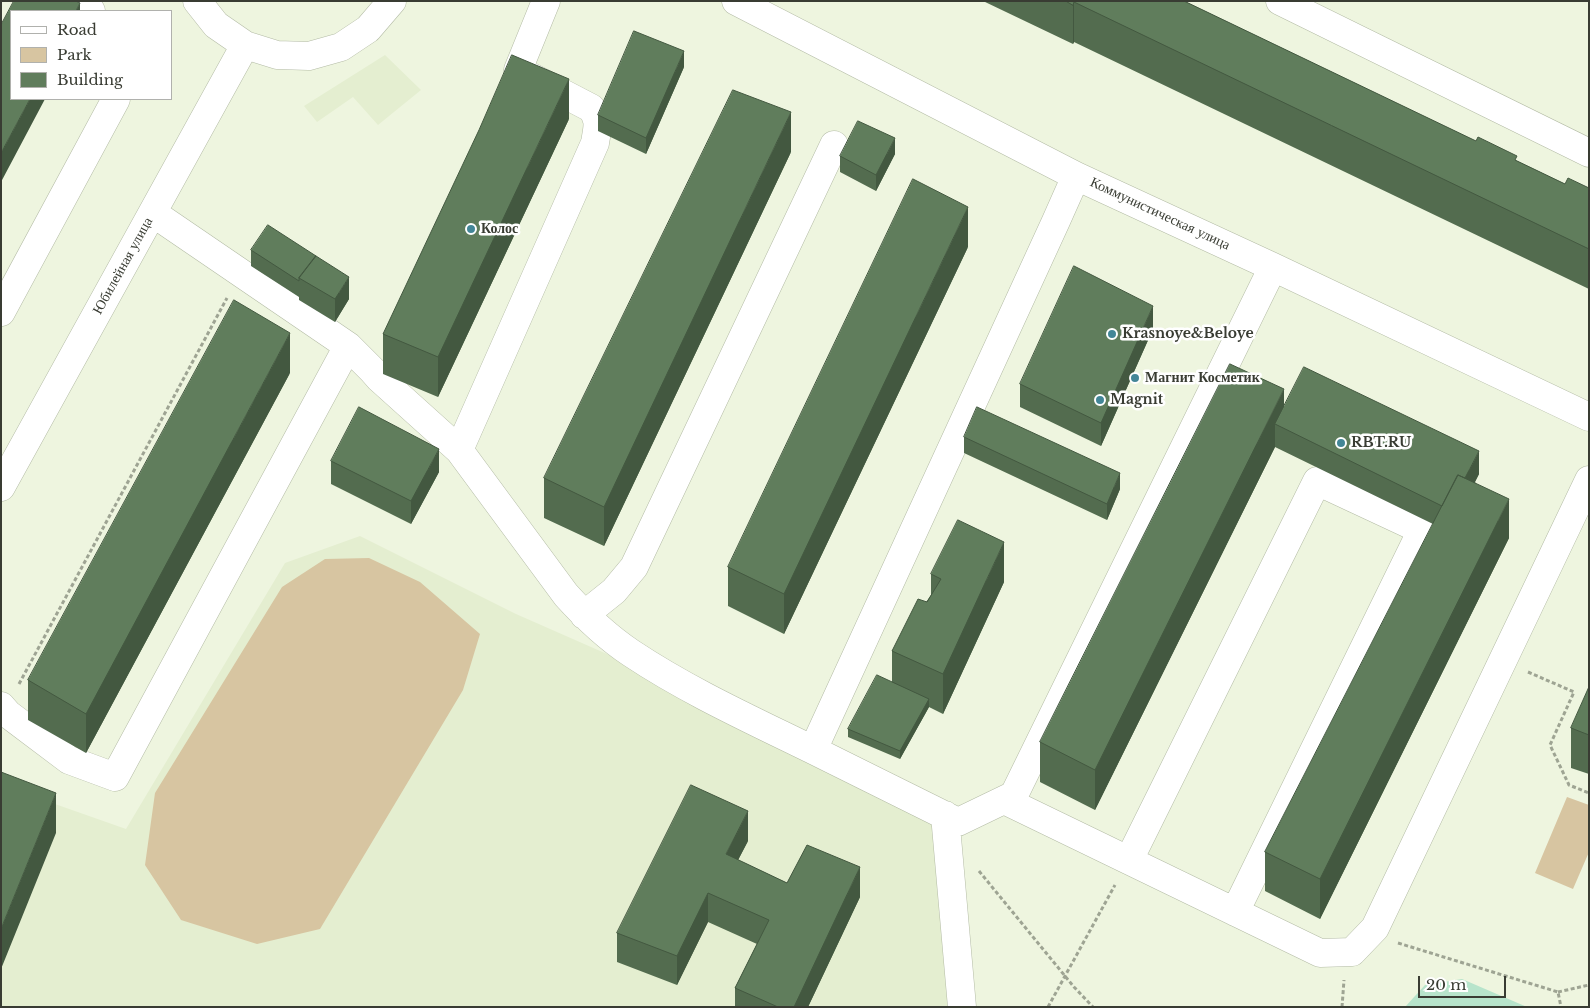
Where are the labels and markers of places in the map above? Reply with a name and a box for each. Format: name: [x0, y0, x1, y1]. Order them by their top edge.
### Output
place label: Колос: [481, 221, 518, 237]
marker: Колос: [465, 223, 477, 235]
place label: Krasnoye&Beloye: [1122, 326, 1254, 342]
marker: Krasnoye&Beloye: [1106, 328, 1118, 340]
place label: Магнит Косметик: [1145, 370, 1260, 386]
marker: Магнит Косметик: [1129, 372, 1141, 384]
place label: Magnit: [1110, 392, 1163, 408]
marker: Magnit: [1094, 394, 1106, 406]
place label: RBT.RU: [1351, 435, 1411, 451]
marker: RBT.RU: [1335, 437, 1347, 449]

